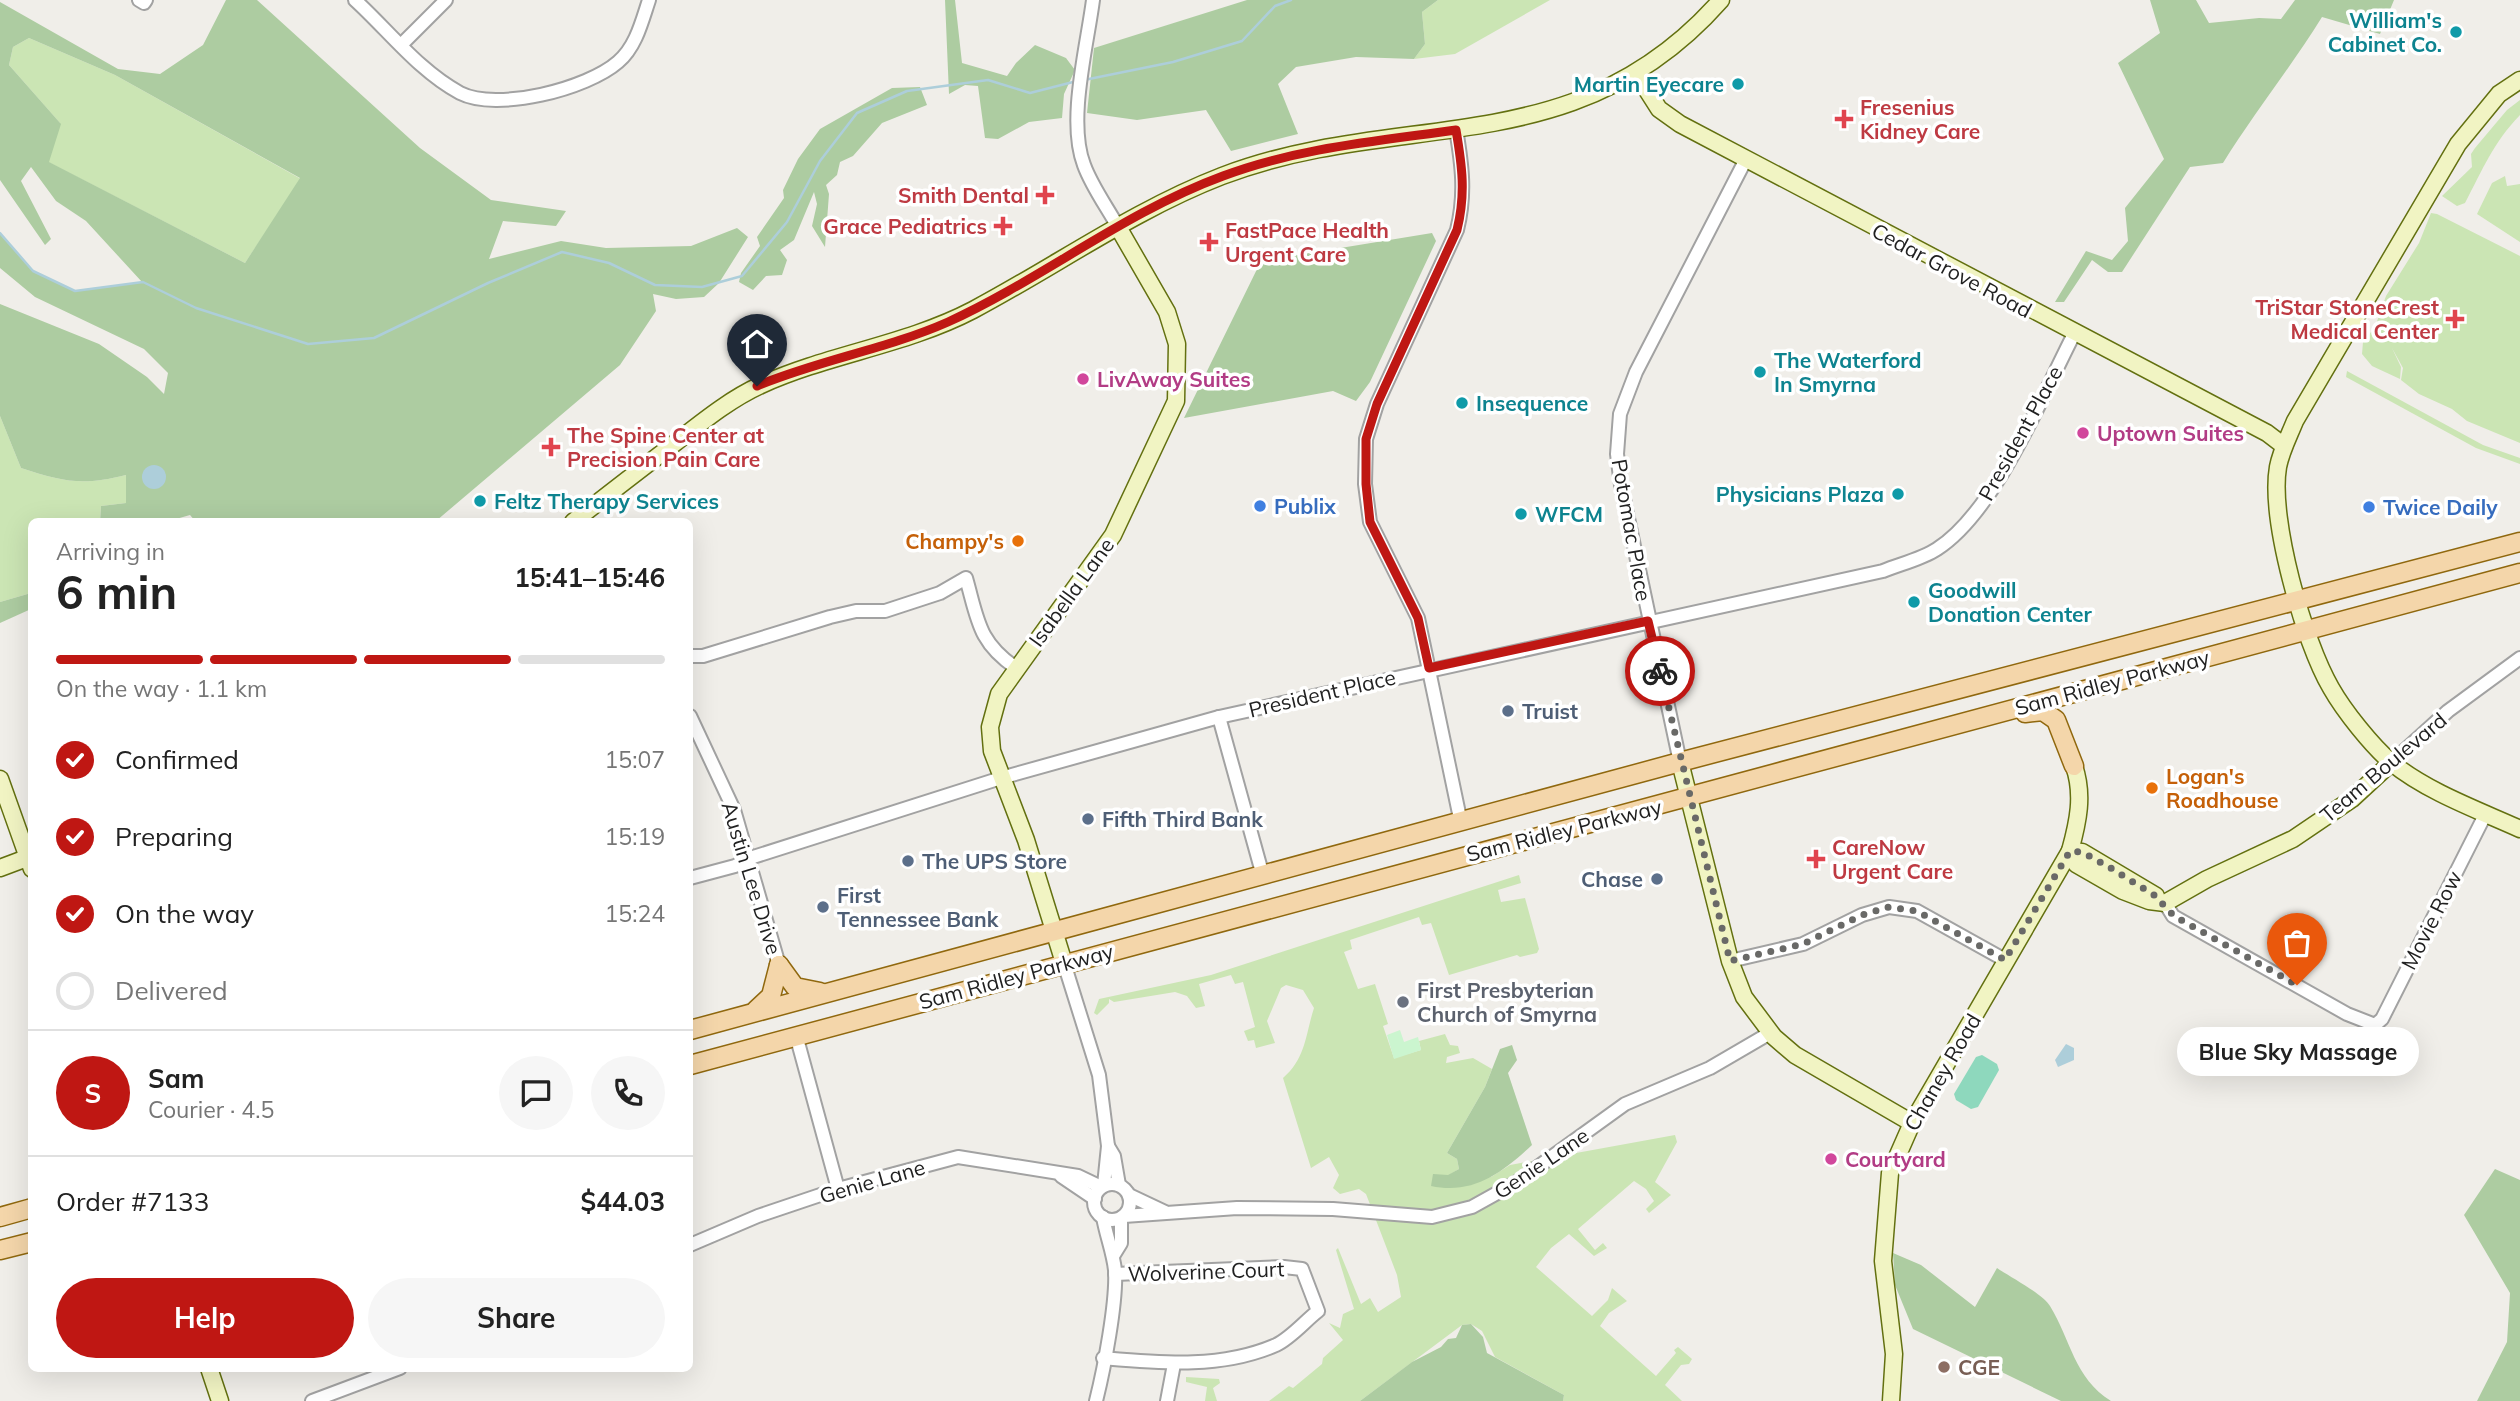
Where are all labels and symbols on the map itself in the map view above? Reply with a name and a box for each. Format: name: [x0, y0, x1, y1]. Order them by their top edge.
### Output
place label: William's Cabinet Co.: [2328, 7, 2442, 57]
marker: William's Cabinet Co.: [2448, 24, 2464, 40]
place label: Martin Eyecare: [1574, 71, 1724, 97]
marker: Martin Eyecare: [1730, 76, 1746, 92]
place label: Fresenius Kidney Care: [1860, 94, 1980, 144]
marker: Fresenius Kidney Care: [1834, 109, 1854, 129]
place label: Smith Dental: [898, 182, 1029, 208]
marker: Smith Dental: [1035, 185, 1055, 205]
place label: Grace Pediatrics: [823, 213, 987, 239]
marker: Grace Pediatrics: [993, 216, 1013, 236]
place label: FastPace Health Urgent Care: [1225, 217, 1389, 267]
street label: Cedar Grove Road: [1868, 217, 2036, 323]
marker: FastPace Health Urgent Care: [1199, 232, 1219, 252]
place label: TriStar StoneCrest Medical Center: [2255, 294, 2440, 344]
marker: TriStar StoneCrest Medical Center: [2445, 309, 2465, 329]
pin: [727, 314, 787, 386]
place label: The Waterford In Smyrna: [1774, 347, 1921, 397]
street label: President Place: [1972, 361, 2068, 505]
marker: The Waterford In Smyrna: [1752, 364, 1768, 380]
place label: LivAway Suites: [1097, 366, 1251, 392]
marker: LivAway Suites: [1075, 371, 1091, 387]
place label: Insequence: [1476, 390, 1588, 416]
marker: Insequence: [1454, 395, 1470, 411]
place label: Uptown Suites: [2097, 420, 2244, 446]
place label: The Spine Center at Precision Pain Care: [567, 422, 764, 472]
marker: Uptown Suites: [2075, 425, 2091, 441]
marker: The Spine Center at Precision Pain Care: [541, 437, 561, 457]
street label: Potomac Place: [1607, 457, 1657, 603]
place label: Physicians Plaza: [1716, 481, 1884, 507]
marker: Physicians Plaza: [1890, 486, 1906, 502]
place label: Feltz Therapy Services: [494, 488, 719, 514]
marker: Feltz Therapy Services: [472, 493, 488, 509]
place label: Publix: [1274, 493, 1336, 519]
place label: Twice Daily: [2383, 494, 2498, 520]
marker: Publix: [1252, 498, 1268, 514]
marker: Twice Daily: [2361, 499, 2377, 515]
place label: WFCM: [1535, 501, 1603, 527]
marker: WFCM: [1513, 506, 1529, 522]
place label: Champy's: [905, 528, 1004, 554]
street label: Isabella Lane: [1023, 532, 1119, 652]
marker: Champy's: [1010, 533, 1026, 549]
place label: Goodwill Donation Center: [1928, 577, 2093, 627]
marker: Goodwill Donation Center: [1906, 594, 1922, 610]
courier: [1625, 636, 1695, 706]
street label: Sam Ridley Parkway: [2012, 644, 2212, 720]
street label: President Place: [1246, 663, 1398, 723]
place label: Truist: [1522, 698, 1578, 724]
marker: Truist: [1500, 703, 1516, 719]
street label: Team Boulevard: [2314, 706, 2452, 828]
place label: Logan's Roadhouse: [2166, 763, 2279, 813]
marker: Logan's Roadhouse: [2144, 780, 2160, 796]
street label: Sam Ridley Parkway: [1464, 793, 1664, 867]
street label: Austin Lee Drive: [716, 798, 788, 958]
place label: Fifth Third Bank: [1102, 806, 1263, 832]
marker: Fifth Third Bank: [1080, 811, 1096, 827]
place label: CareNow Urgent Care: [1832, 834, 1953, 884]
place label: The UPS Store: [922, 848, 1067, 874]
marker: CareNow Urgent Care: [1806, 849, 1826, 869]
marker: The UPS Store: [900, 853, 916, 869]
place label: Chase: [1581, 866, 1643, 892]
street label: Movie Row: [2395, 866, 2467, 974]
marker: Chase: [1649, 871, 1665, 887]
place label: First Tennessee Bank: [837, 882, 999, 932]
marker: First Tennessee Bank: [815, 899, 831, 915]
pin: [2267, 913, 2327, 985]
street label: Sam Ridley Parkway: [916, 938, 1116, 1014]
place label: First Presbyterian Church of Smyrna: [1417, 977, 1597, 1027]
marker: First Presbyterian Church of Smyrna: [1395, 994, 1411, 1010]
street label: Chaney Road: [1898, 1009, 1986, 1135]
callout: Blue Sky Massage: [2176, 1027, 2418, 1076]
street label: Genie Lane: [1489, 1122, 1593, 1204]
place label: Courtyard: [1845, 1146, 1946, 1172]
marker: Courtyard: [1823, 1151, 1839, 1167]
street label: Genie Lane: [816, 1154, 928, 1208]
street label: Wolverine Court: [1127, 1255, 1285, 1287]
place label: CGE: [1958, 1354, 2000, 1380]
marker: CGE: [1936, 1359, 1952, 1375]

